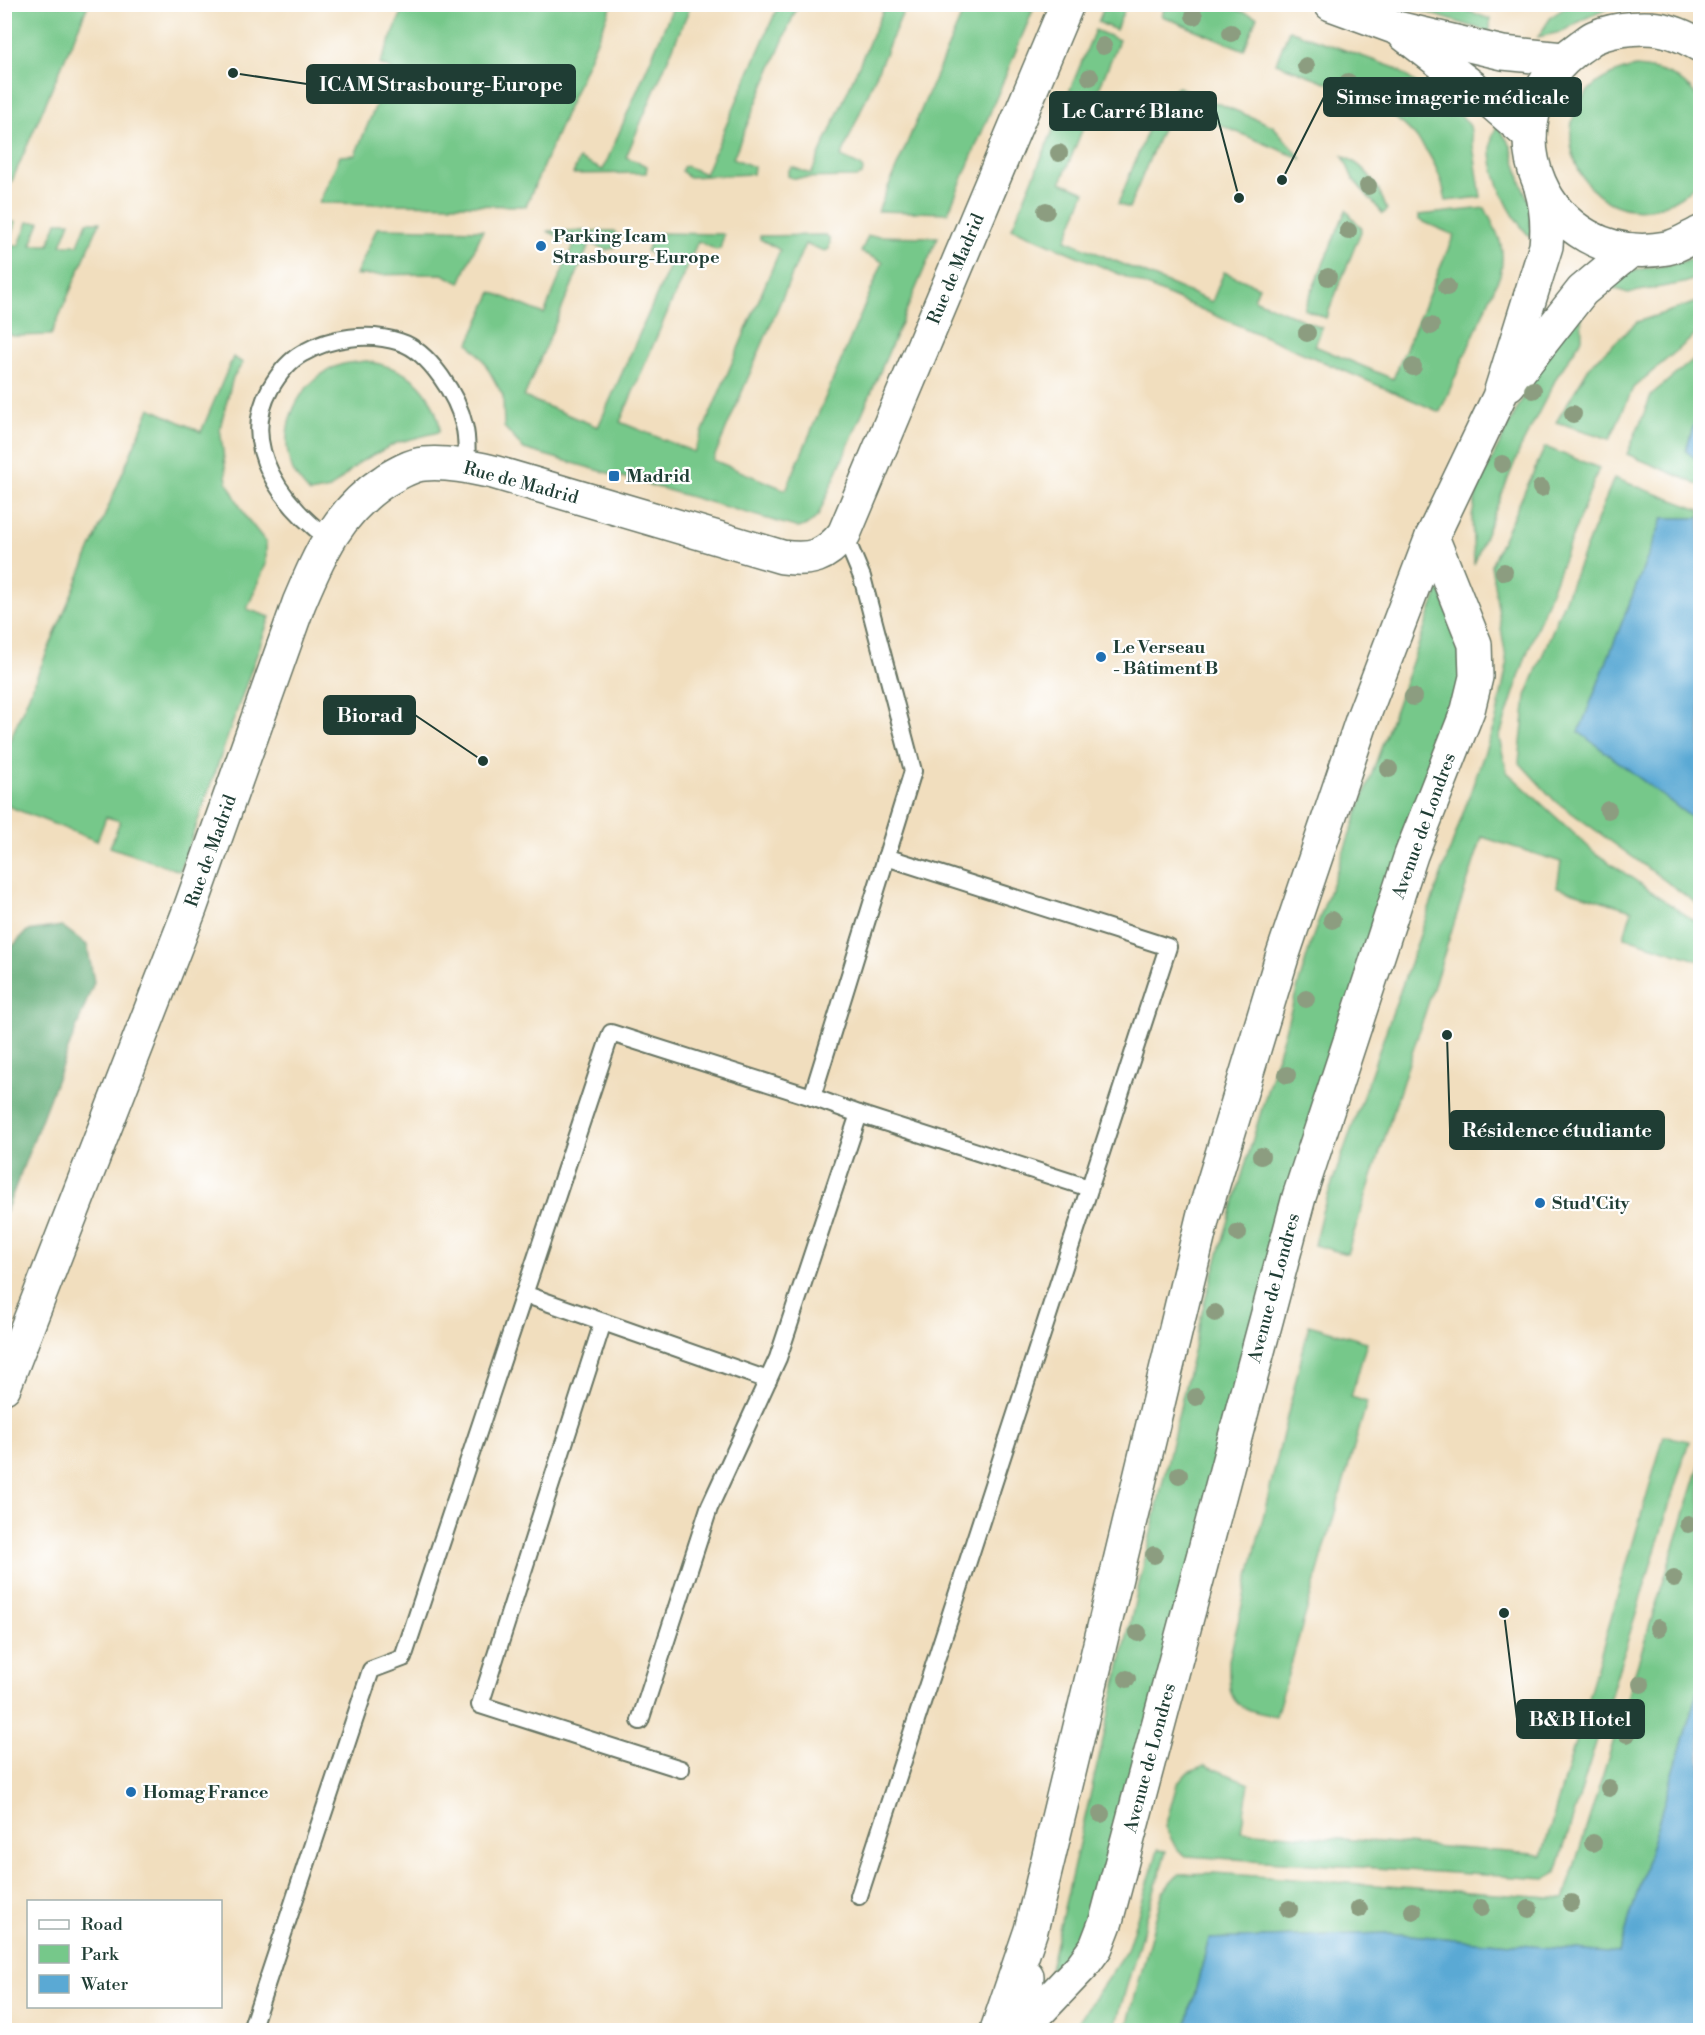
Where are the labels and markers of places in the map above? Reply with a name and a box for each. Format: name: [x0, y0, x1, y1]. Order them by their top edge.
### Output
callout: ICAM Strasbourg-Europe: [307, 65, 575, 103]
callout: Simse imagerie médicale: [1324, 78, 1581, 116]
callout: Le Carré Blanc: [1050, 92, 1216, 130]
place label: Parking Icam Strasbourg-Europe: [553, 225, 720, 269]
marker: Parking Icam Strasbourg-Europe: [534, 239, 548, 253]
place label: Madrid: [626, 465, 690, 488]
marker: Madrid: [607, 469, 621, 483]
place label: Le Verseau - Bâtiment B: [1113, 636, 1218, 680]
marker: Le Verseau - Bâtiment B: [1094, 650, 1108, 664]
callout: Biorad: [324, 696, 415, 734]
callout: Résidence étudiante: [1450, 1111, 1664, 1149]
place label: Stud'City: [1552, 1192, 1631, 1215]
marker: Stud'City: [1533, 1196, 1547, 1210]
callout: B&B Hotel: [1517, 1700, 1644, 1738]
place label: Homag France: [143, 1781, 269, 1804]
marker: Homag France: [124, 1785, 138, 1799]

